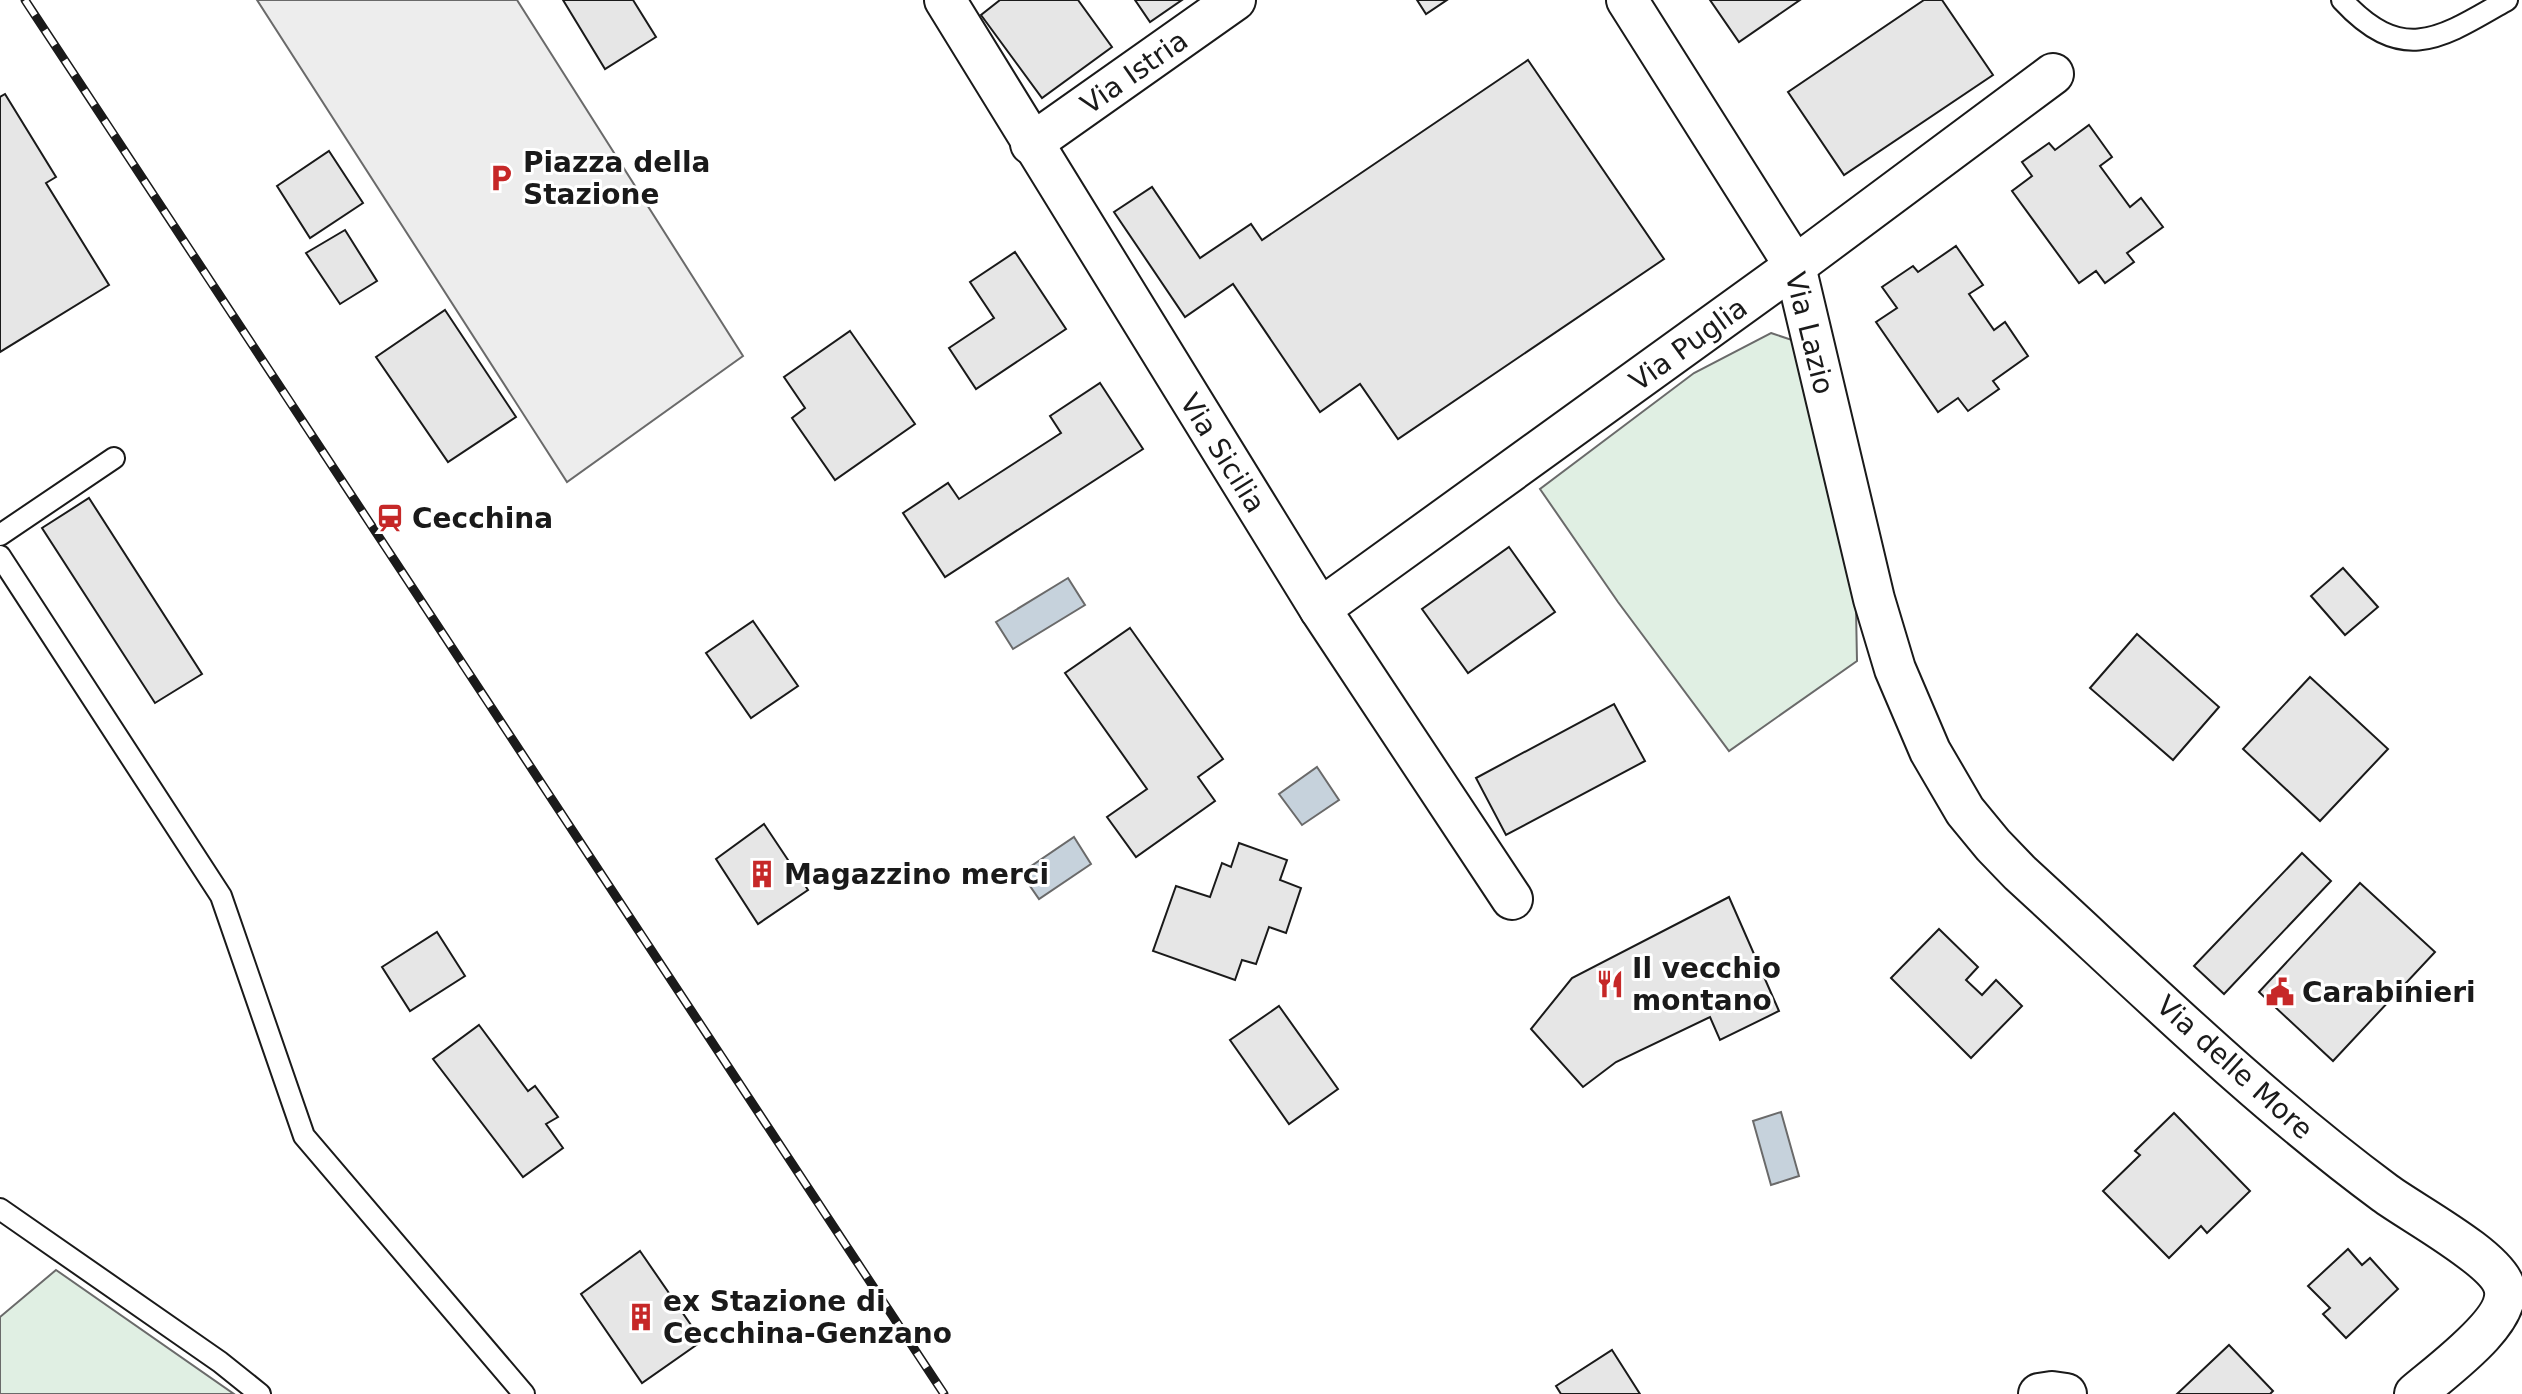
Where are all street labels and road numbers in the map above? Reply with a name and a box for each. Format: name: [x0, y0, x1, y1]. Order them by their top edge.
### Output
street label: Via Istria: [1075, 24, 1194, 121]
street label: Via Lazio: [1778, 269, 1841, 398]
street label: Via Puglia: [1623, 291, 1753, 398]
street label: Via Sicilia: [1173, 388, 1272, 519]
street label: Via delle More: [2150, 989, 2319, 1146]

